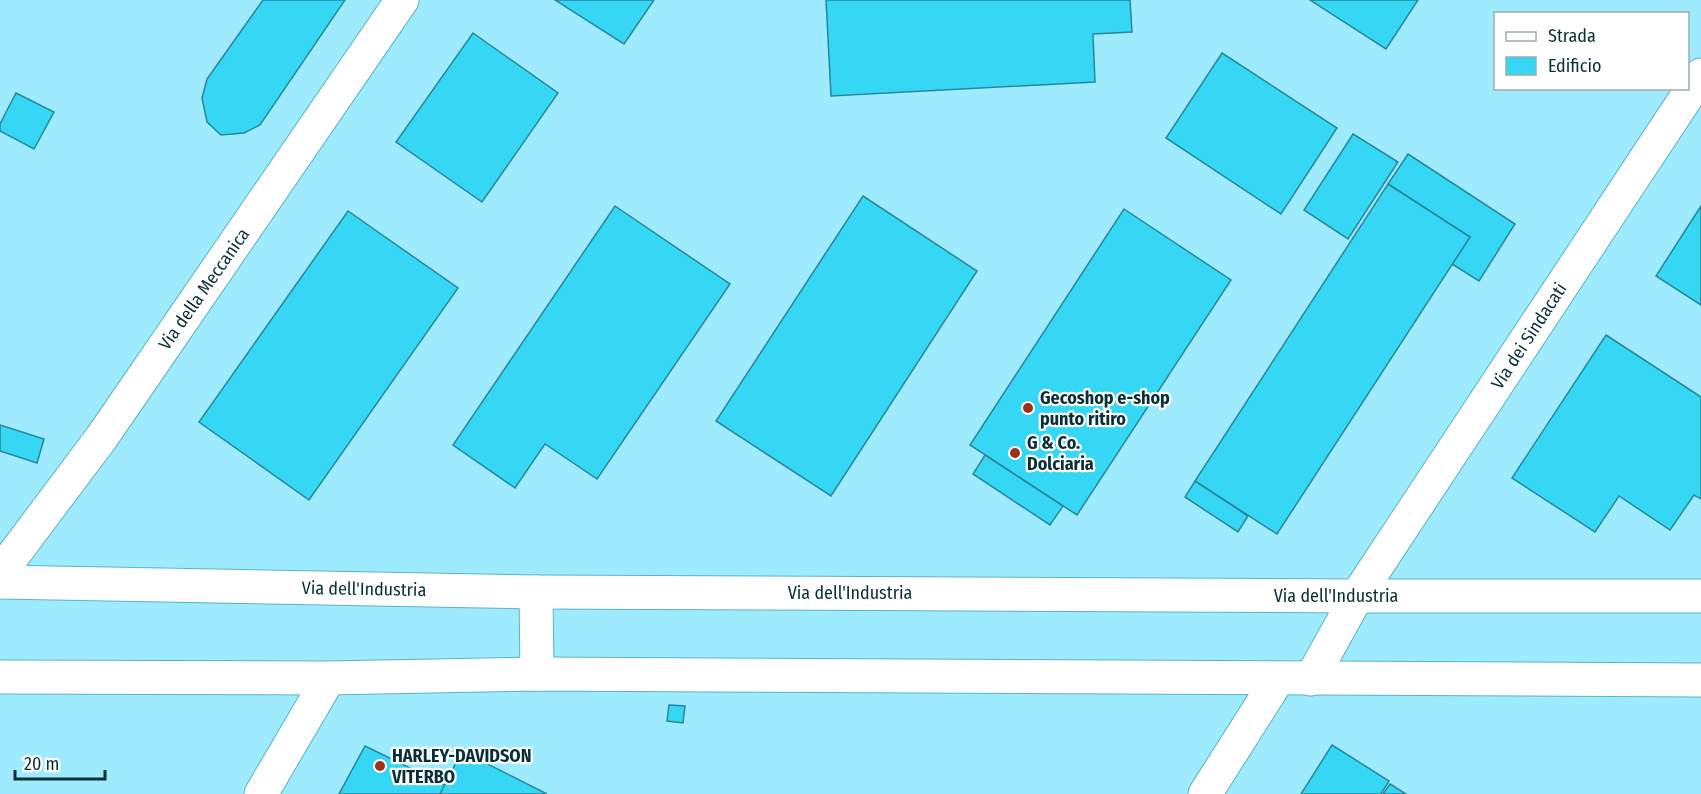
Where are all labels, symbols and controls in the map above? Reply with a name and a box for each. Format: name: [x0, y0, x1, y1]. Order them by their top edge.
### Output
legend: [1494, 12, 1689, 90]
text: Strada: [1548, 25, 1596, 47]
text: Edificio: [1548, 55, 1601, 77]
street label: Via della Meccanica: [154, 224, 254, 354]
street label: Via dei Sindacati: [1486, 279, 1572, 393]
place label: Gecoshop e-shop punto ritiro: [1040, 387, 1170, 430]
marker: Gecoshop e-shop punto ritiro: [1021, 401, 1035, 415]
place label: G & Co. Dolciaria: [1027, 432, 1094, 475]
marker: G & Co. Dolciaria: [1008, 446, 1022, 460]
street label: Via dell'Industria: [301, 577, 427, 601]
street label: Via dell'Industria: [788, 582, 912, 604]
street label: Via dell'Industria: [1274, 585, 1398, 607]
scale bar: [15, 743, 105, 781]
place label: HARLEY-DAVIDSON VITERBO: [391, 745, 531, 788]
text: 20 m: [24, 753, 59, 775]
marker: HARLEY-DAVIDSON VITERBO: [373, 759, 387, 773]

